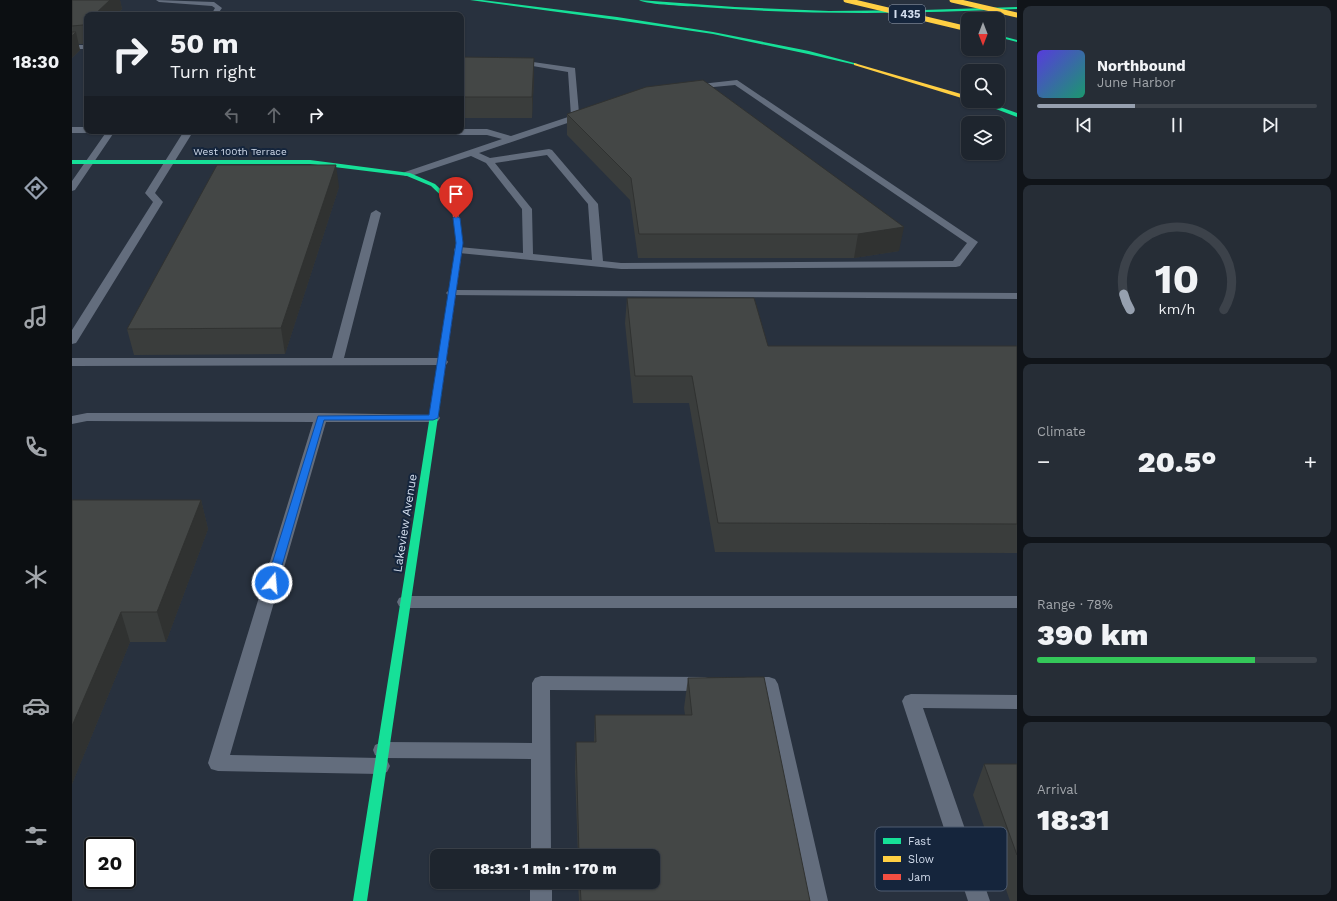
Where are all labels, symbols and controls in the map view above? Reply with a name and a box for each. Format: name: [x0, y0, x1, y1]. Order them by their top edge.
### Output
road number: I 435: [889, 5, 925, 23]
north arrow: [961, 12, 1005, 56]
map controls: [961, 12, 1005, 160]
text: 50 m: [170, 27, 239, 60]
icon: right: [104, 28, 156, 80]
text: 18:30: [13, 51, 59, 72]
text: Northbound: [1097, 57, 1186, 75]
text: Turn right: [170, 61, 256, 82]
button: search: [961, 64, 1005, 108]
text: June Harbor: [1097, 75, 1176, 90]
icon: left: [221, 104, 243, 126]
icon: ahead: [263, 104, 285, 126]
icon: right: [305, 104, 327, 126]
icon: previous: [1073, 114, 1095, 136]
icon: pause: [1166, 114, 1188, 136]
icon: next: [1259, 114, 1281, 136]
button: layers: [961, 116, 1005, 160]
street label: West 100th Terrace: [193, 146, 287, 157]
icon: directions: [22, 174, 50, 202]
pin: [439, 177, 473, 218]
icon: arrive: [445, 183, 467, 205]
text: 10: [1155, 253, 1199, 302]
text: km/h: [1159, 300, 1195, 316]
icon: music: [22, 303, 50, 331]
text: Climate: [1037, 424, 1086, 439]
icon: phone: [22, 433, 50, 461]
text: 20.5°: [1137, 444, 1217, 479]
text: −: [1037, 449, 1050, 474]
text: +: [1304, 449, 1317, 474]
street label: Lakeview Avenue: [390, 473, 420, 573]
position arrow: [251, 562, 293, 604]
icon: climate: [22, 563, 50, 591]
text: Range · 78%: [1037, 597, 1113, 612]
text: 390 km: [1037, 617, 1148, 652]
icon: car: [22, 692, 50, 720]
text: Arrival: [1037, 782, 1078, 797]
text: 18:31: [1037, 802, 1110, 837]
icon: filters: [22, 822, 50, 850]
legend: [875, 827, 1007, 891]
text: Fast: [908, 835, 931, 848]
speed limit sign: 20: [84, 837, 136, 889]
text: Slow: [908, 853, 934, 866]
text: 18:31 · 1 min · 170 m: [473, 860, 617, 878]
text: Jam: [908, 871, 931, 884]

